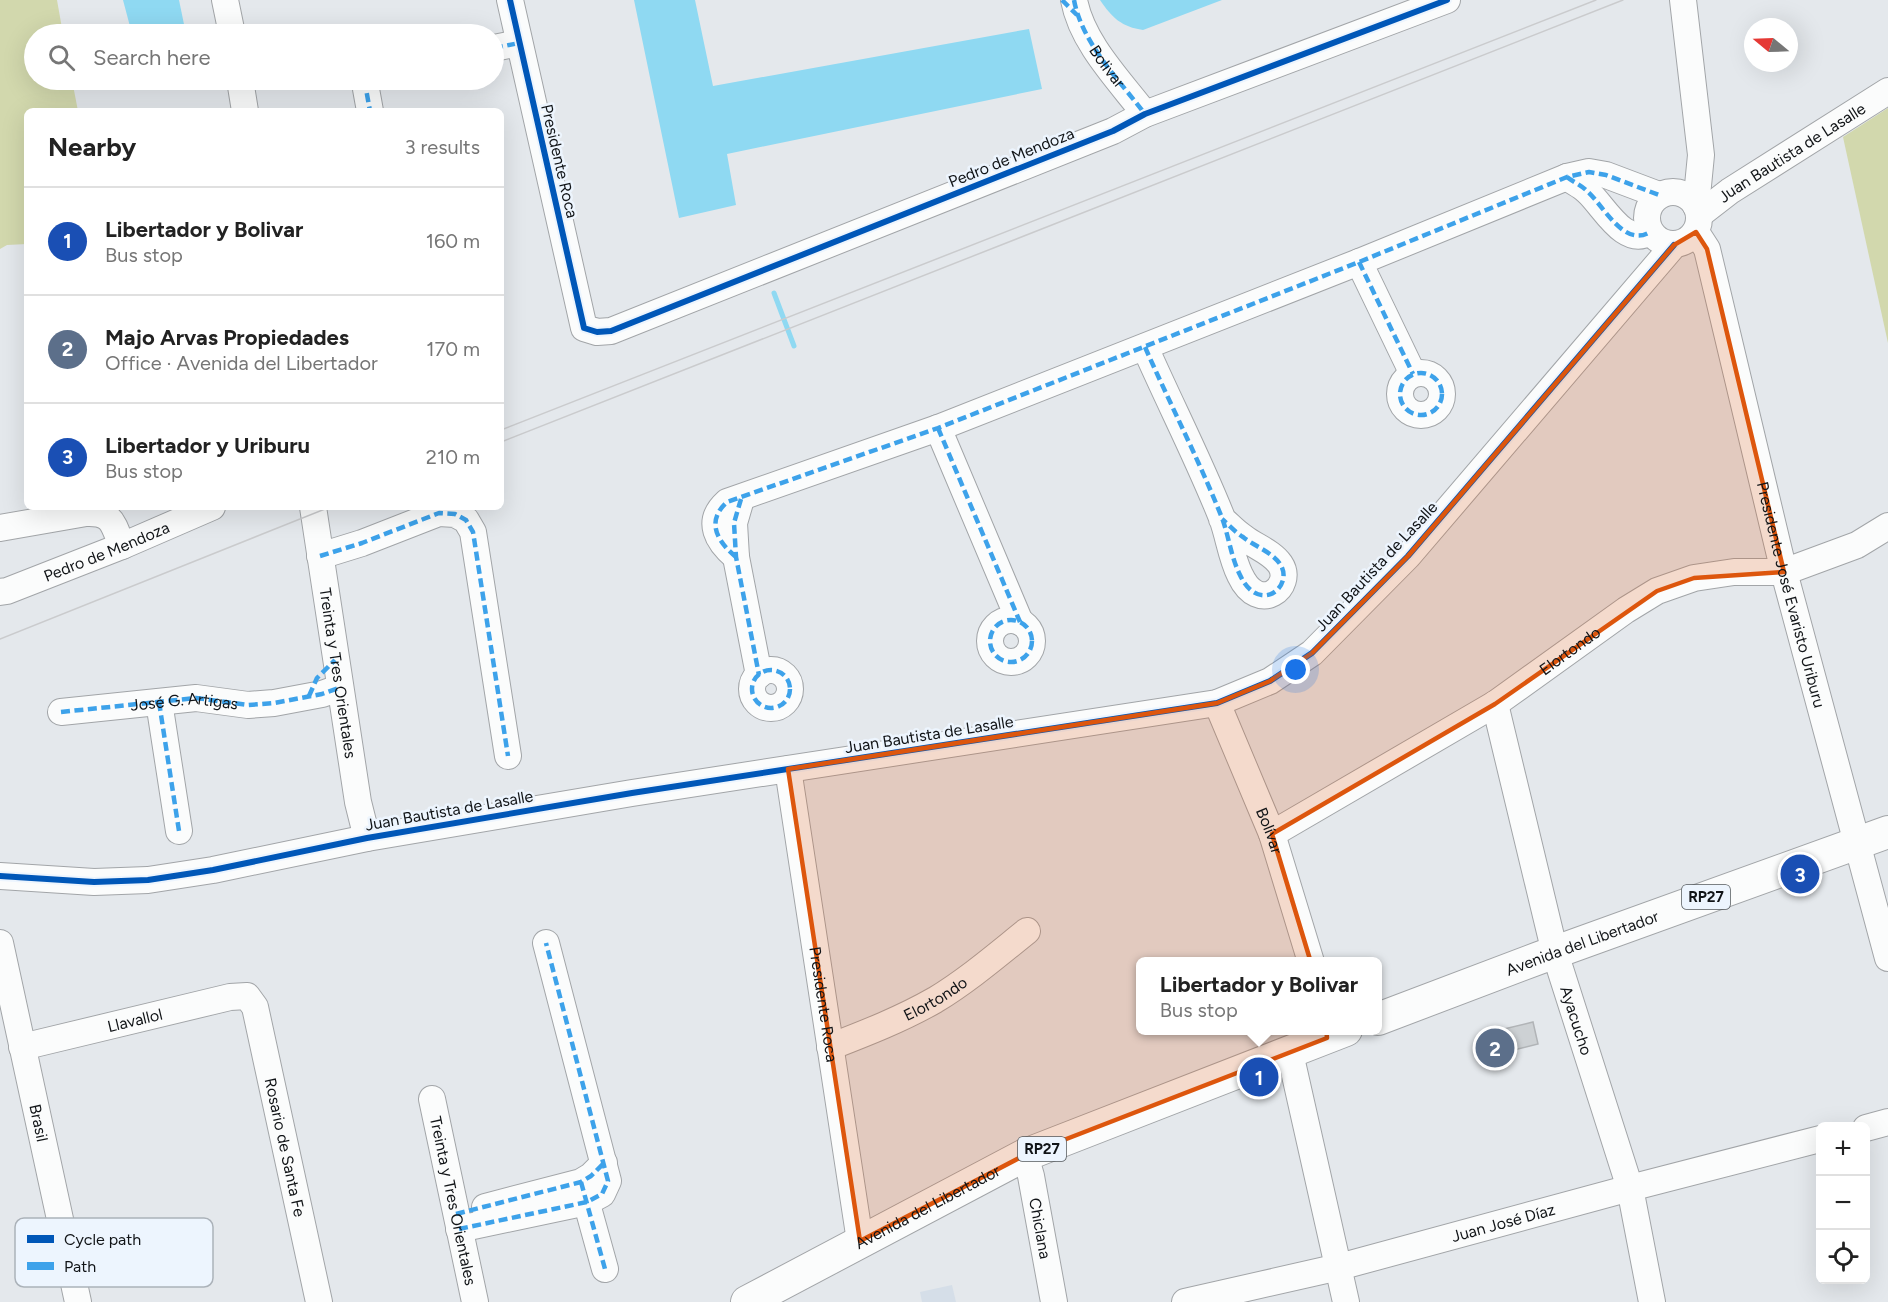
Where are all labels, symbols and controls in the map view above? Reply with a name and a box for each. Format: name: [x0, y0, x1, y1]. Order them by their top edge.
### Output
north arrow: [1744, 18, 1798, 72]
search box: [24, 24, 504, 90]
icon: search: [45, 41, 78, 74]
street label: Bolivar: [1085, 42, 1129, 92]
text: Search here: [93, 44, 211, 71]
street label: Juan Bautista de Lasalle: [1715, 99, 1869, 207]
street label: Presidente Roca: [537, 102, 582, 220]
street label: Pedro de Mendoza: [946, 124, 1077, 191]
text: Nearby: [48, 131, 136, 163]
text: 3 results: [405, 135, 480, 159]
text: Libertador y Bolivar: [105, 216, 303, 243]
text: 1: [63, 229, 72, 253]
text: 160 m: [426, 229, 480, 253]
text: Bus stop: [105, 243, 183, 267]
text: Majo Arvas Propiedades: [105, 324, 349, 351]
text: 2: [62, 337, 73, 361]
text: 170 m: [426, 337, 480, 361]
text: Office · Avenida del Libertador: [105, 351, 378, 375]
text: Libertador y Uriburu: [105, 432, 310, 459]
text: 3: [62, 445, 73, 469]
text: 210 m: [426, 445, 480, 469]
text: Bus stop: [105, 459, 183, 483]
street label: Presidente José Evaristo Uriburu: [1753, 480, 1829, 710]
street label: Juan Bautista de Lasalle: [1311, 497, 1442, 635]
street label: Pedro de Mendoza: [41, 518, 172, 586]
street label: Treinta y Tres Orientales: [315, 587, 360, 760]
street label: Elortondo: [1536, 623, 1604, 679]
your location: [1281, 655, 1310, 684]
street label: José G. Artigas: [130, 689, 239, 715]
street label: Juan Bautista de Lasalle: [843, 712, 1015, 757]
street label: Juan Bautista de Lasalle: [364, 786, 535, 835]
street label: Bolívar: [1252, 805, 1287, 857]
pin: 3: [1780, 852, 1820, 896]
road number: RP27: [1682, 885, 1730, 909]
street label: Avenida del Libertador: [1503, 906, 1662, 980]
street label: Presidente Roca: [805, 945, 842, 1063]
popup: [1136, 957, 1382, 1035]
text: Libertador y Bolivar: [1160, 971, 1358, 998]
street label: Elortondo: [901, 973, 971, 1025]
street label: Ayacucho: [1556, 984, 1596, 1058]
text: Bus stop: [1160, 998, 1238, 1022]
street label: Llavallol: [105, 1005, 164, 1036]
pin: 2: [1476, 1026, 1514, 1070]
pin: 1: [1240, 1054, 1278, 1100]
street label: Rosario de Santa Fe: [261, 1076, 309, 1219]
street label: Brasil: [25, 1102, 52, 1144]
street label: Treinta y Tres Orientales: [426, 1115, 480, 1287]
map controls: [1816, 1122, 1870, 1284]
button: +: [1816, 1122, 1870, 1176]
road number: RP27: [1018, 1137, 1066, 1161]
street label: Avenida del Libertador: [852, 1161, 1004, 1253]
button: −: [1816, 1176, 1870, 1230]
street label: Chiclana: [1025, 1196, 1055, 1260]
street label: Juan José Díaz: [1449, 1200, 1557, 1246]
legend: [15, 1218, 213, 1287]
text: Cycle path: [64, 1230, 141, 1249]
button: locate: [1816, 1230, 1870, 1284]
text: Path: [64, 1257, 96, 1276]

